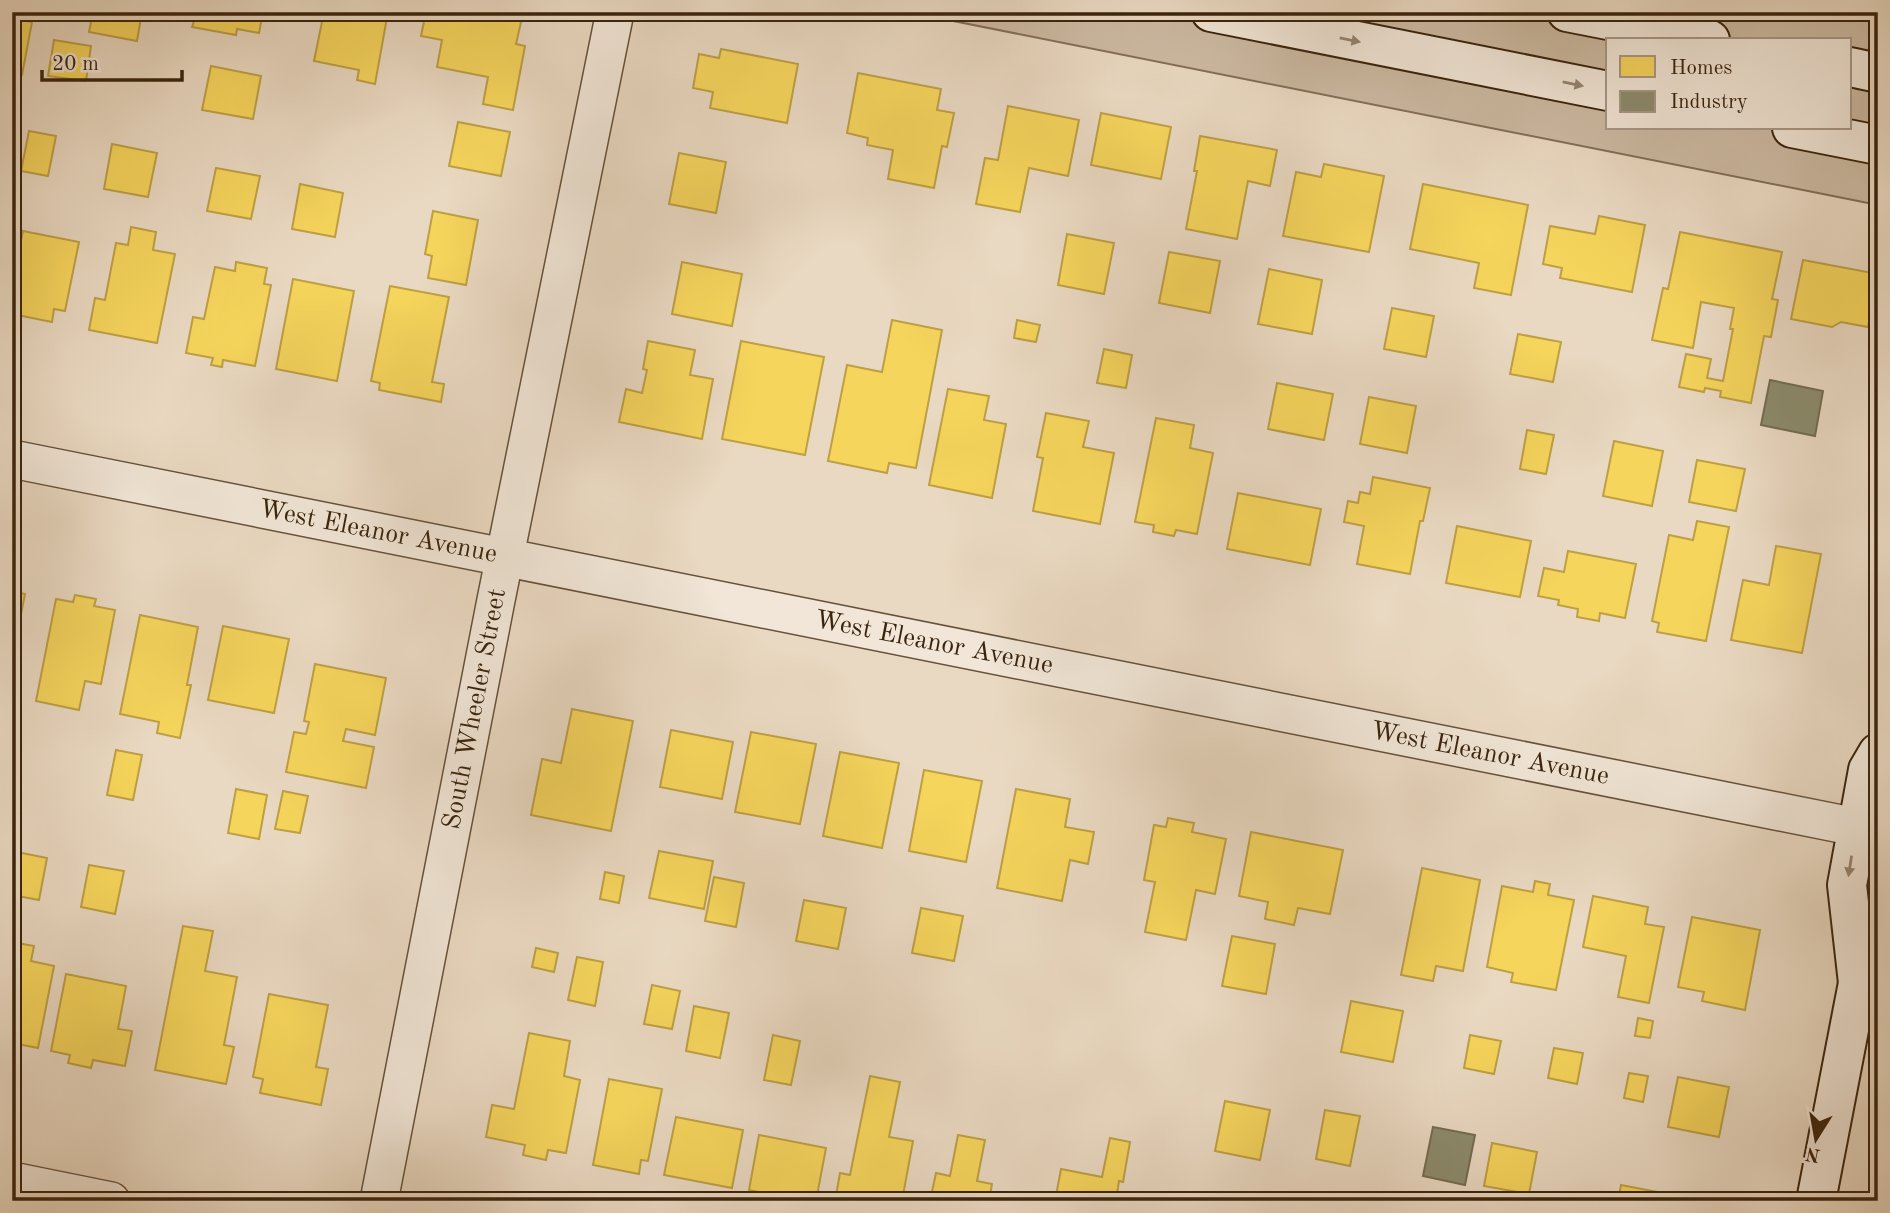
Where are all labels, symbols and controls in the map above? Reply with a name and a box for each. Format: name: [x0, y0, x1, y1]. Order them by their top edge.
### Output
one-way arrow: [1339, 35, 1361, 46]
scale bar: [42, 38, 182, 82]
legend: [1606, 38, 1852, 130]
text: 20 m: [52, 54, 99, 75]
text: Homes: [1670, 58, 1732, 79]
one-way arrow: [1562, 79, 1584, 90]
text: Industry: [1670, 92, 1748, 113]
street label: West Eleanor Avenue: [257, 496, 499, 568]
street label: South Wheeler Street: [439, 586, 511, 832]
street label: West Eleanor Avenue: [813, 607, 1055, 679]
street label: West Eleanor Avenue: [1369, 718, 1611, 790]
one-way arrow: [1844, 855, 1855, 877]
north arrow: [1782, 1104, 1852, 1174]
text: N: [1804, 1142, 1822, 1164]

